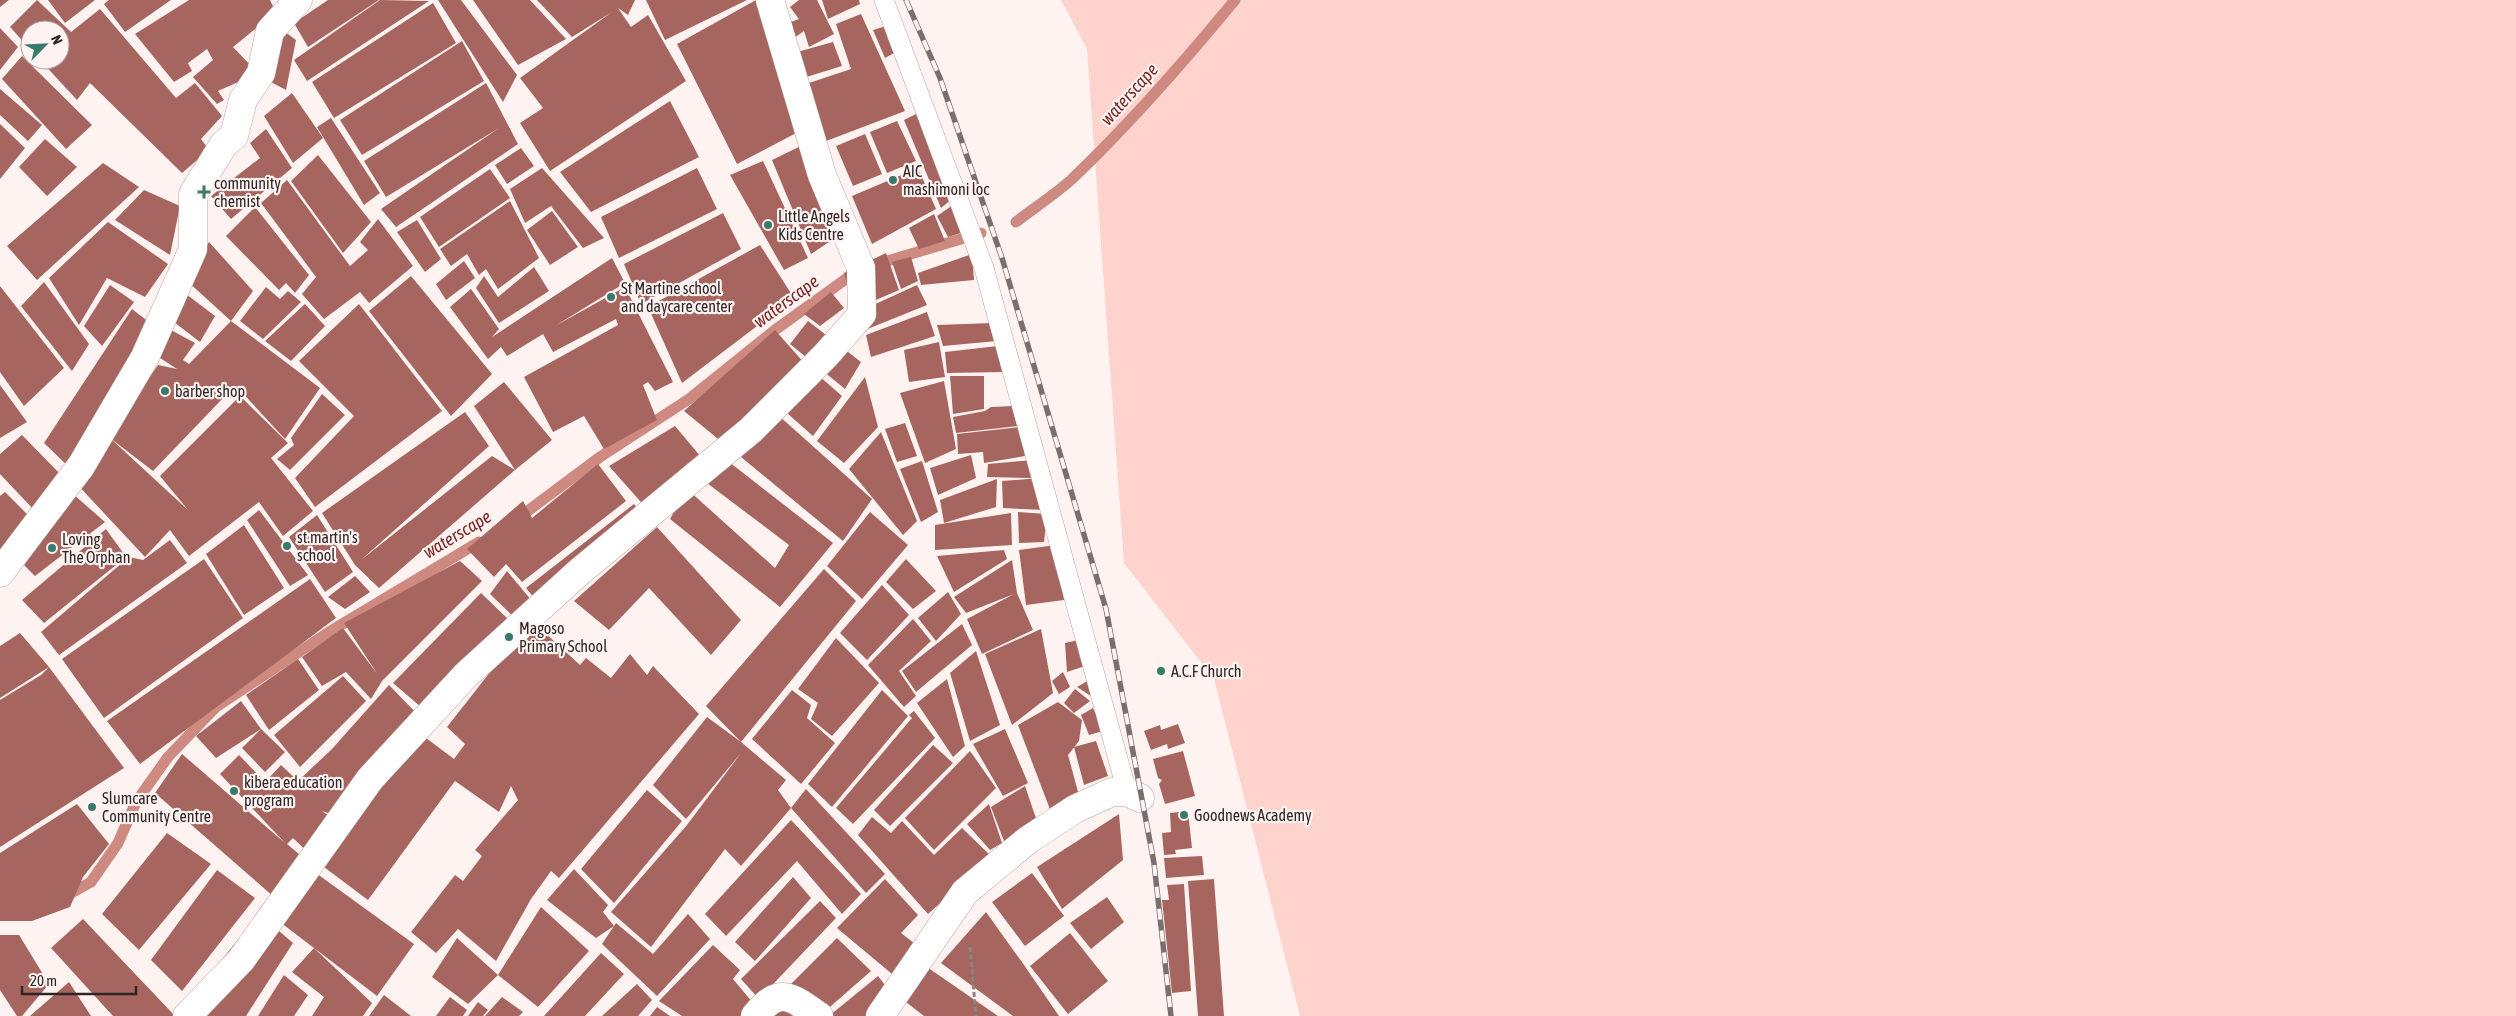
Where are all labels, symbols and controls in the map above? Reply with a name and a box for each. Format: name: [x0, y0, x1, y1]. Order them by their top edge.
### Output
north arrow: [20, 20, 70, 70]
text: N: [48, 33, 66, 47]
water label: waterscape: [1096, 59, 1162, 129]
place label: AIC mashimoni loc: [903, 162, 989, 198]
place label: community chemist: [214, 174, 281, 210]
marker: AIC mashimoni loc: [887, 174, 899, 186]
marker: community chemist: [198, 186, 210, 198]
place label: Little Angels Kids Centre: [778, 207, 850, 243]
marker: Little Angels Kids Centre: [762, 219, 774, 231]
water label: waterscape: [749, 270, 823, 332]
place label: St Martine school and daycare center: [621, 279, 733, 316]
marker: St Martine school and daycare center: [605, 291, 617, 303]
place label: barber shop: [175, 382, 245, 401]
marker: barber shop: [159, 385, 171, 397]
water label: waterscape: [419, 506, 495, 562]
place label: st.martin's school: [297, 528, 358, 564]
place label: Loving The Orphan: [62, 530, 131, 567]
marker: st.martin's school: [281, 540, 293, 552]
marker: Loving The Orphan: [46, 542, 58, 554]
place label: Magoso Primary School: [519, 619, 608, 656]
marker: Magoso Primary School: [503, 631, 515, 643]
place label: A.C.F Church: [1171, 662, 1241, 680]
marker: A.C.F Church: [1155, 665, 1167, 677]
place label: kibera education program: [244, 773, 343, 810]
marker: kibera education program: [228, 785, 240, 797]
place label: Slumcare Community Centre: [102, 789, 211, 826]
marker: Slumcare Community Centre: [86, 801, 98, 813]
place label: Goodnews Academy: [1194, 806, 1312, 825]
marker: Goodnews Academy: [1178, 809, 1190, 821]
scale bar: [22, 964, 136, 996]
text: 20 m: [30, 972, 57, 989]

